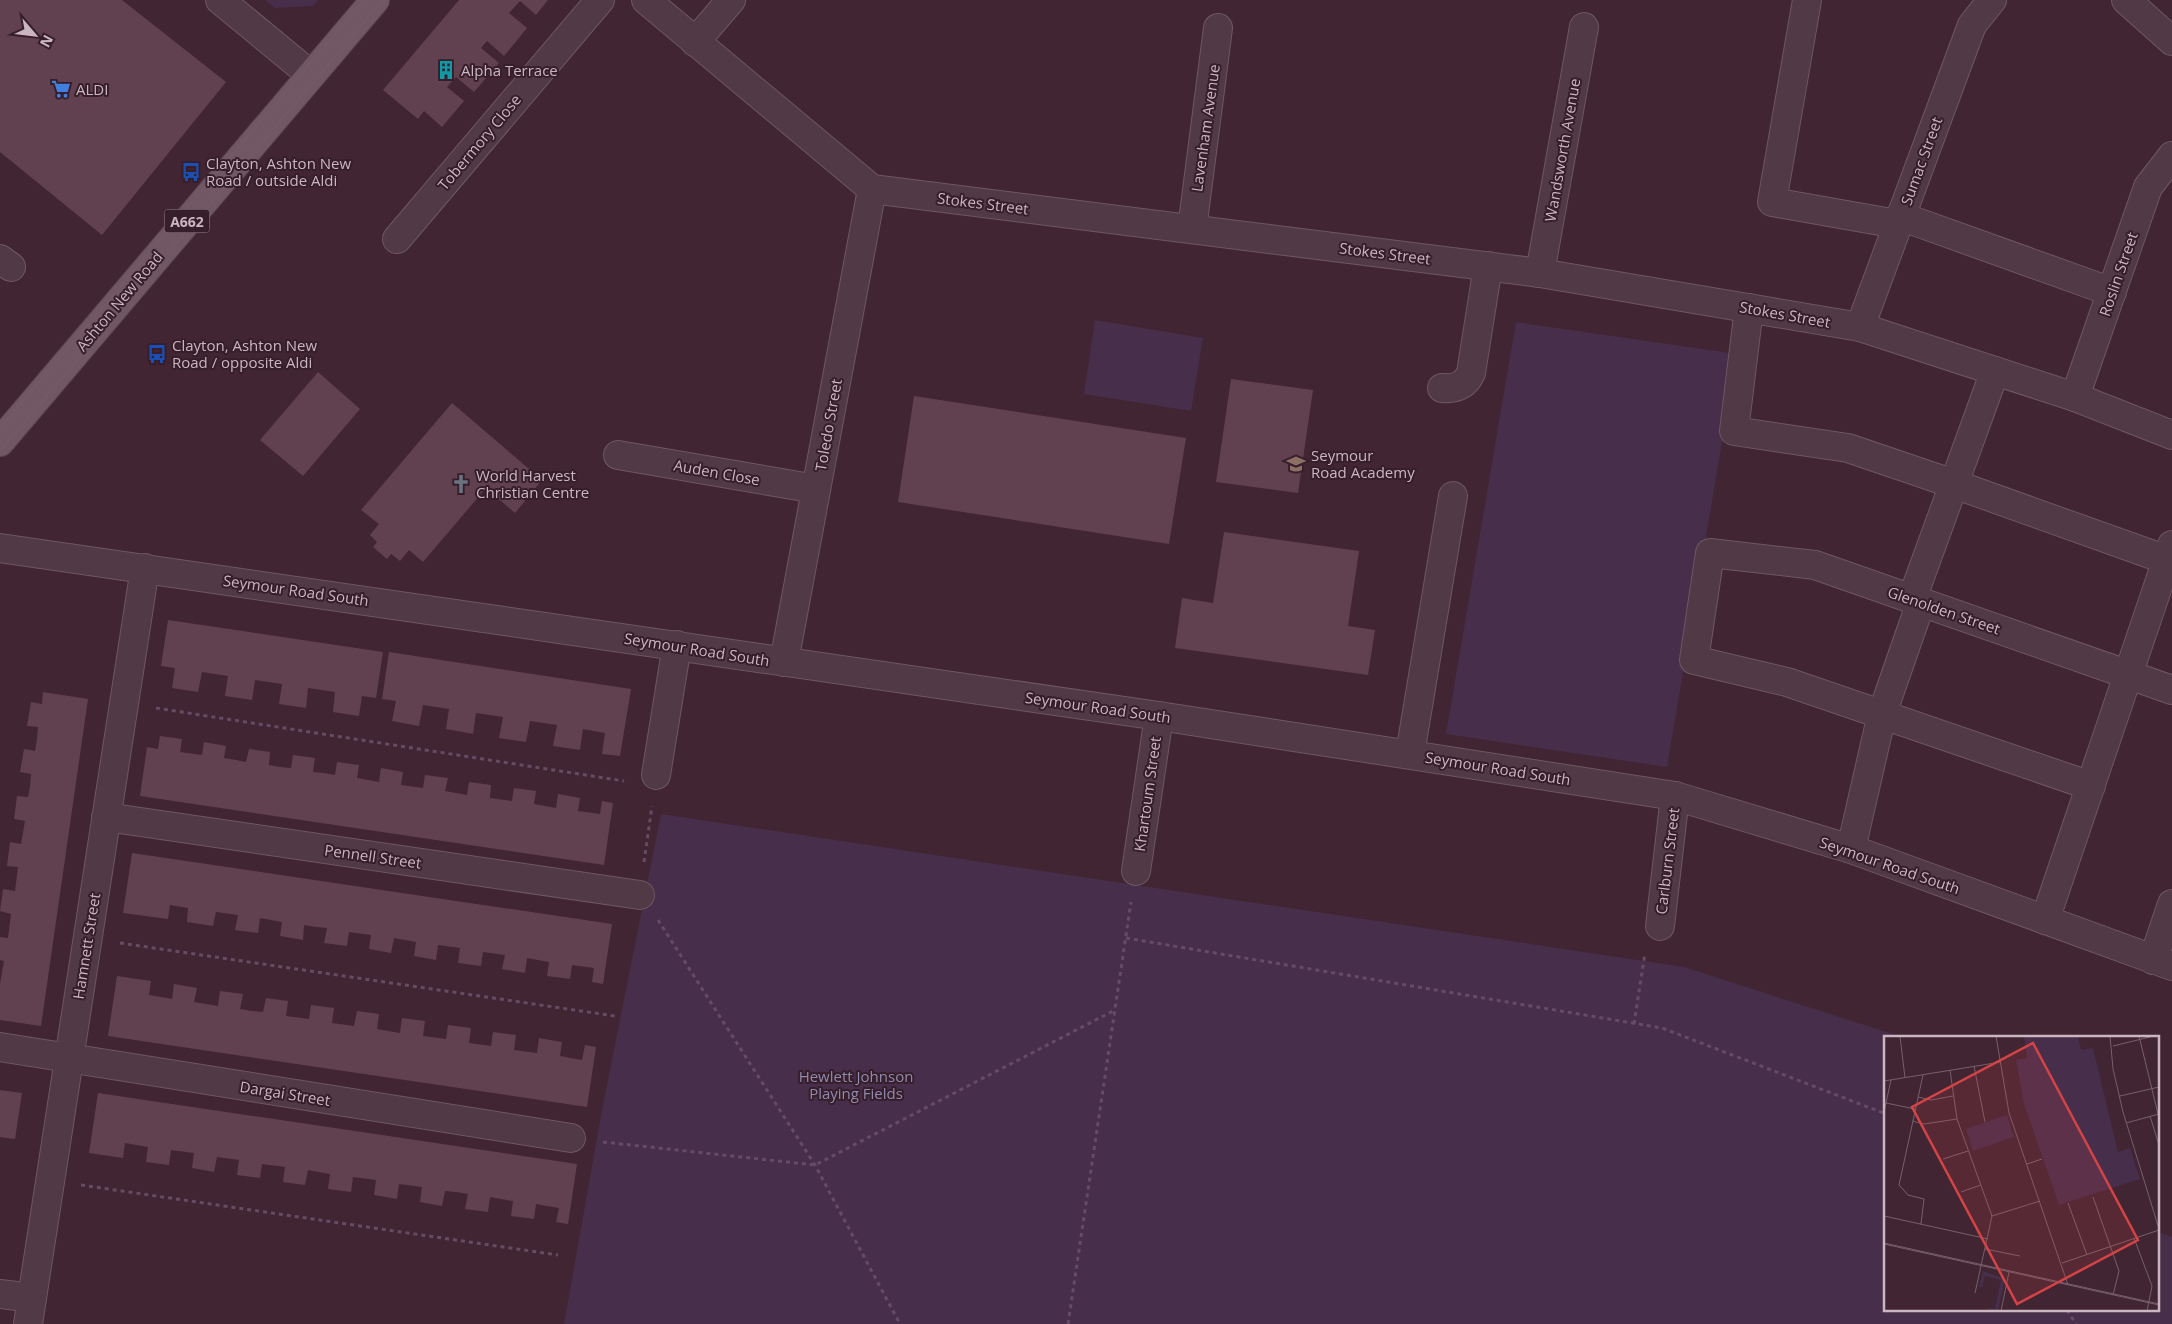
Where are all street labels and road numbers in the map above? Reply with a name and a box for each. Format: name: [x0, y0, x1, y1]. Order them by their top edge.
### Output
street label: Lavenham Avenue: [1186, 63, 1224, 193]
street label: Wandsworth Avenue: [1540, 77, 1584, 223]
street label: Tobermory Close: [433, 90, 525, 194]
street label: Sumac Street: [1896, 114, 1946, 208]
street label: Stokes Street: [936, 187, 1030, 219]
road number: A662: [164, 210, 210, 232]
street label: Roslin Street: [2094, 229, 2142, 319]
street label: Stokes Street: [1338, 237, 1432, 269]
street label: Ashton New Road: [71, 247, 167, 355]
street label: Stokes Street: [1738, 296, 1832, 332]
street label: Toledo Street: [810, 377, 846, 473]
street label: Auden Close: [672, 455, 762, 489]
street label: Seymour Road South: [222, 570, 370, 610]
street label: Glenolden Street: [1885, 581, 2003, 639]
street label: Seymour Road South: [623, 628, 771, 670]
street label: Seymour Road South: [1024, 687, 1172, 727]
street label: Khartoum Street: [1129, 735, 1165, 853]
street label: Seymour Road South: [1424, 747, 1572, 789]
street label: Carlburn Street: [1651, 807, 1683, 915]
street label: Seymour Road South: [1817, 832, 1963, 898]
street label: Pennell Street: [323, 839, 423, 873]
street label: Hamnett Street: [68, 891, 104, 1001]
street label: Dargai Street: [238, 1076, 332, 1110]

